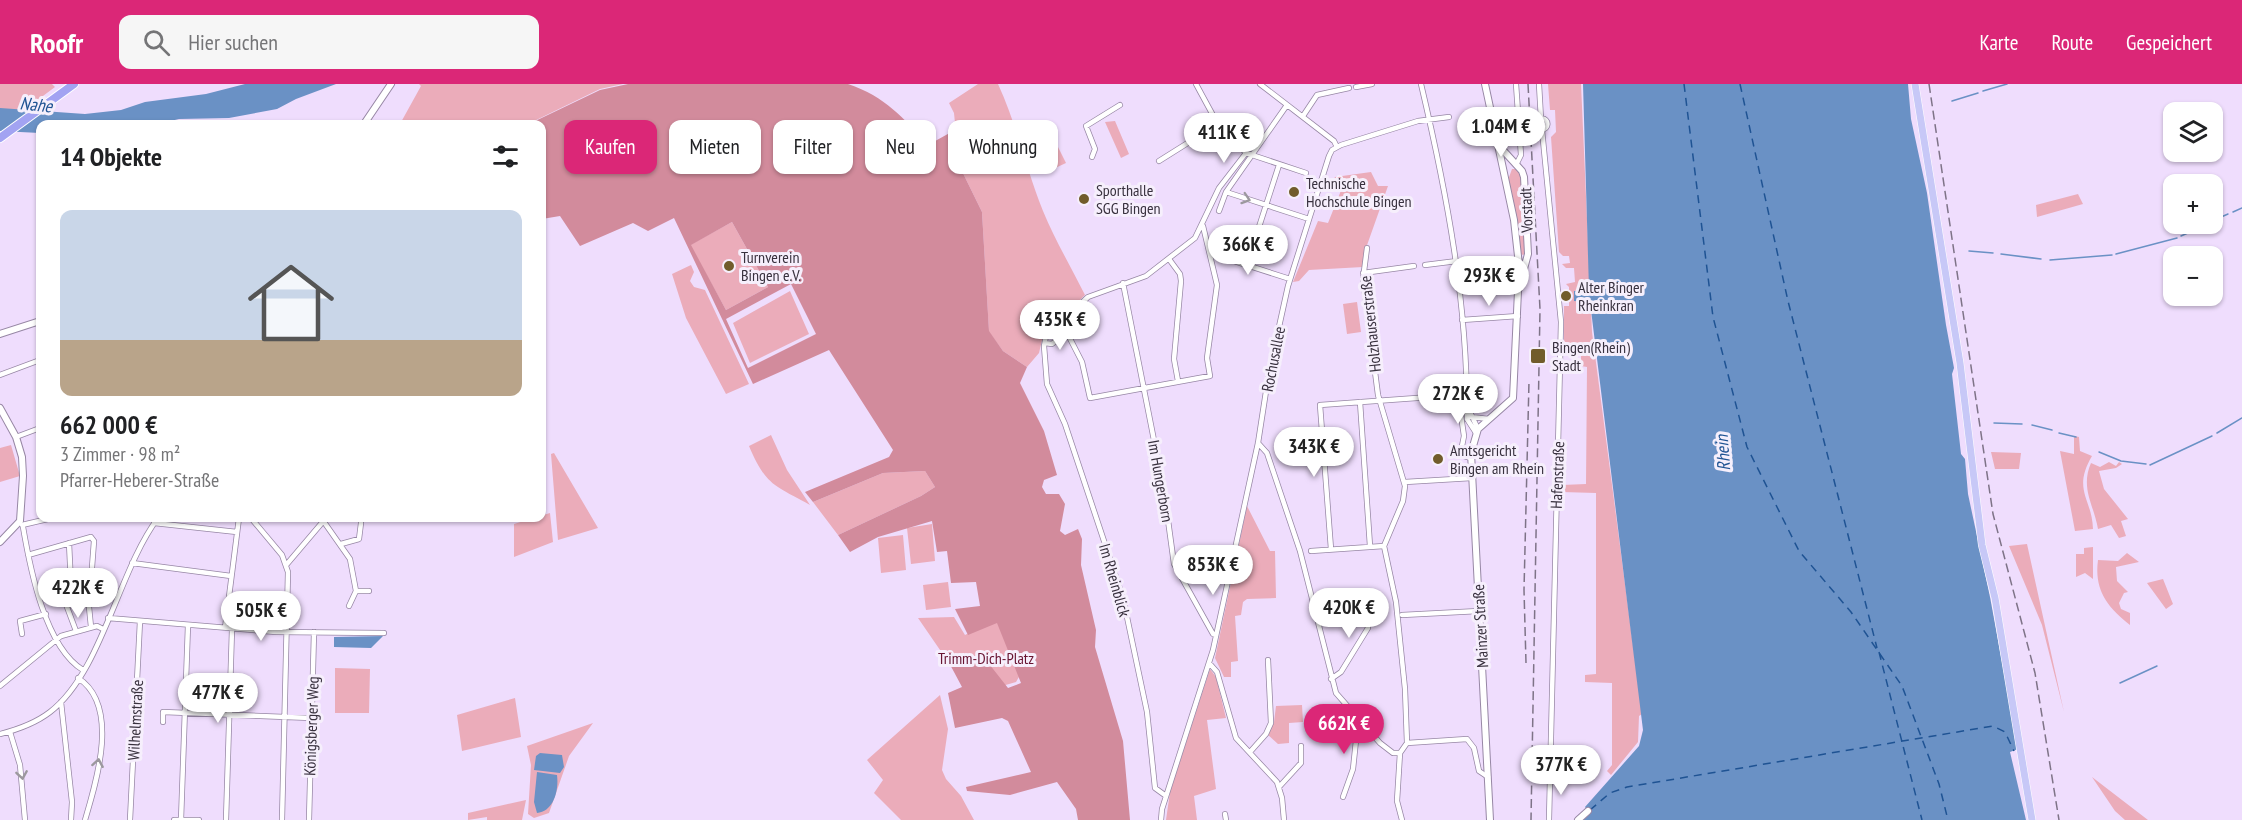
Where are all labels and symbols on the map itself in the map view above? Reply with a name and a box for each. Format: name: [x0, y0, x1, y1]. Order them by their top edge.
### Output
water label: Nahe: [19, 91, 55, 118]
pin: 1.04M €: [1446, 107, 1556, 158]
pin: 411K €: [1175, 113, 1273, 164]
place label: Technische Hochschule Bingen: [1306, 173, 1412, 211]
place label: Sporthalle SGG Bingen: [1096, 180, 1161, 218]
marker: Technische Hochschule Bingen: [1287, 185, 1301, 199]
street label: Vorstadt: [1515, 186, 1537, 234]
one-way arrow: [1240, 191, 1251, 204]
marker: Sporthalle SGG Bingen: [1077, 192, 1091, 206]
pin: 366K €: [1199, 225, 1297, 276]
place label: Turnverein Bingen e.V.: [741, 247, 801, 285]
pin: 293K €: [1440, 256, 1538, 307]
marker: Turnverein Bingen e.V.: [722, 259, 736, 273]
street label: Holzhauserstraße: [1355, 275, 1385, 373]
place label: Alter Binger Rheinkran: [1578, 277, 1645, 315]
marker: Alter Binger Rheinkran: [1559, 289, 1573, 303]
pin: 435K €: [1011, 300, 1109, 351]
street label: Rochusallee: [1257, 325, 1289, 393]
place label: Bingen(Rhein) Stadt: [1552, 337, 1630, 375]
marker: Bingen(Rhein) Stadt: [1529, 347, 1547, 365]
pin: 272K €: [1409, 374, 1507, 425]
pin: 343K €: [1265, 427, 1363, 478]
water label: Rhein: [1710, 433, 1735, 472]
street label: Im Hungerborn: [1144, 438, 1178, 524]
place label: Amtsgericht Bingen am Rhein: [1450, 440, 1544, 478]
street label: Hafenstraße: [1546, 441, 1568, 509]
marker: Amtsgericht Bingen am Rhein: [1431, 452, 1445, 466]
street label: Im Rheinblick: [1095, 541, 1135, 620]
pin: 853K €: [1164, 545, 1262, 596]
pin: 422K €: [29, 568, 127, 619]
street label: Mainzer Straße: [1468, 584, 1492, 668]
pin: 420K €: [1300, 588, 1398, 639]
pin: 505K €: [212, 591, 310, 642]
park label: Trimm-Dich-Platz: [938, 648, 1034, 668]
pin: 477K €: [169, 673, 267, 724]
street label: Königsberger Weg: [299, 676, 323, 776]
street label: Wilhelmstraße: [123, 679, 147, 761]
pin: 662K €: [1295, 704, 1393, 755]
pin: 377K €: [1512, 745, 1610, 796]
one-way arrow: [92, 759, 104, 768]
one-way arrow: [15, 770, 27, 780]

